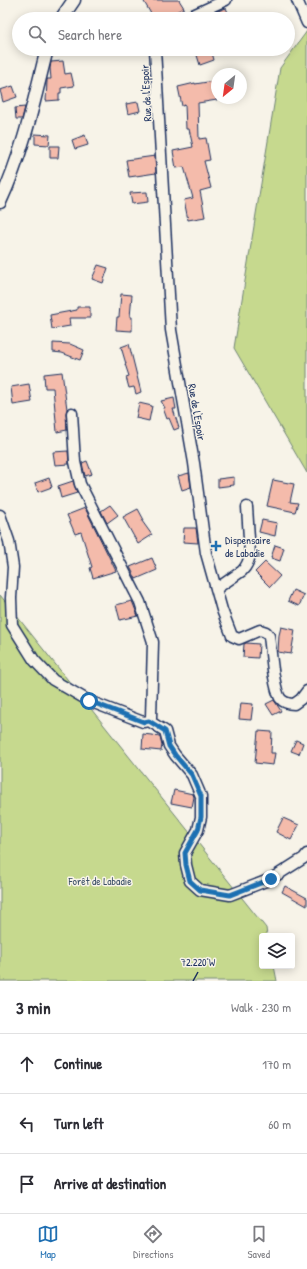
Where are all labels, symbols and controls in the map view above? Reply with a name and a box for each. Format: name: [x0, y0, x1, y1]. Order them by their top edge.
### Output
search box: [12, 12, 295, 56]
icon: search: [26, 23, 48, 45]
text: Search here: [58, 24, 122, 45]
street label: Rue de l'Espoir: [137, 63, 154, 122]
north arrow: [211, 68, 247, 104]
street label: Rue de l'Espoir: [185, 383, 209, 442]
place label: Dispensaire de Labadie: [225, 533, 271, 560]
marker: Dispensaire de Labadie: [210, 540, 222, 552]
route start: [80, 692, 98, 710]
route end: [262, 870, 280, 888]
park label: Forêt de Labadie: [67, 874, 132, 888]
map controls: [259, 933, 295, 969]
button: layers: [259, 933, 295, 969]
text: 72.220°W: [181, 956, 216, 969]
text: 3 min: [16, 996, 51, 1019]
text: Walk · 230 m: [231, 998, 291, 1016]
icon: ahead: [16, 1053, 38, 1075]
text: Continue: [54, 1053, 102, 1074]
text: 170 m: [262, 1055, 291, 1073]
icon: left: [16, 1113, 38, 1135]
text: Turn left: [54, 1113, 104, 1134]
text: 60 m: [268, 1115, 291, 1133]
icon: arrive: [16, 1173, 38, 1195]
text: Arrive at destination: [54, 1173, 166, 1194]
tab: Map: [37, 1223, 59, 1261]
tab: Directions: [133, 1223, 174, 1261]
tab: Saved: [248, 1223, 270, 1261]

